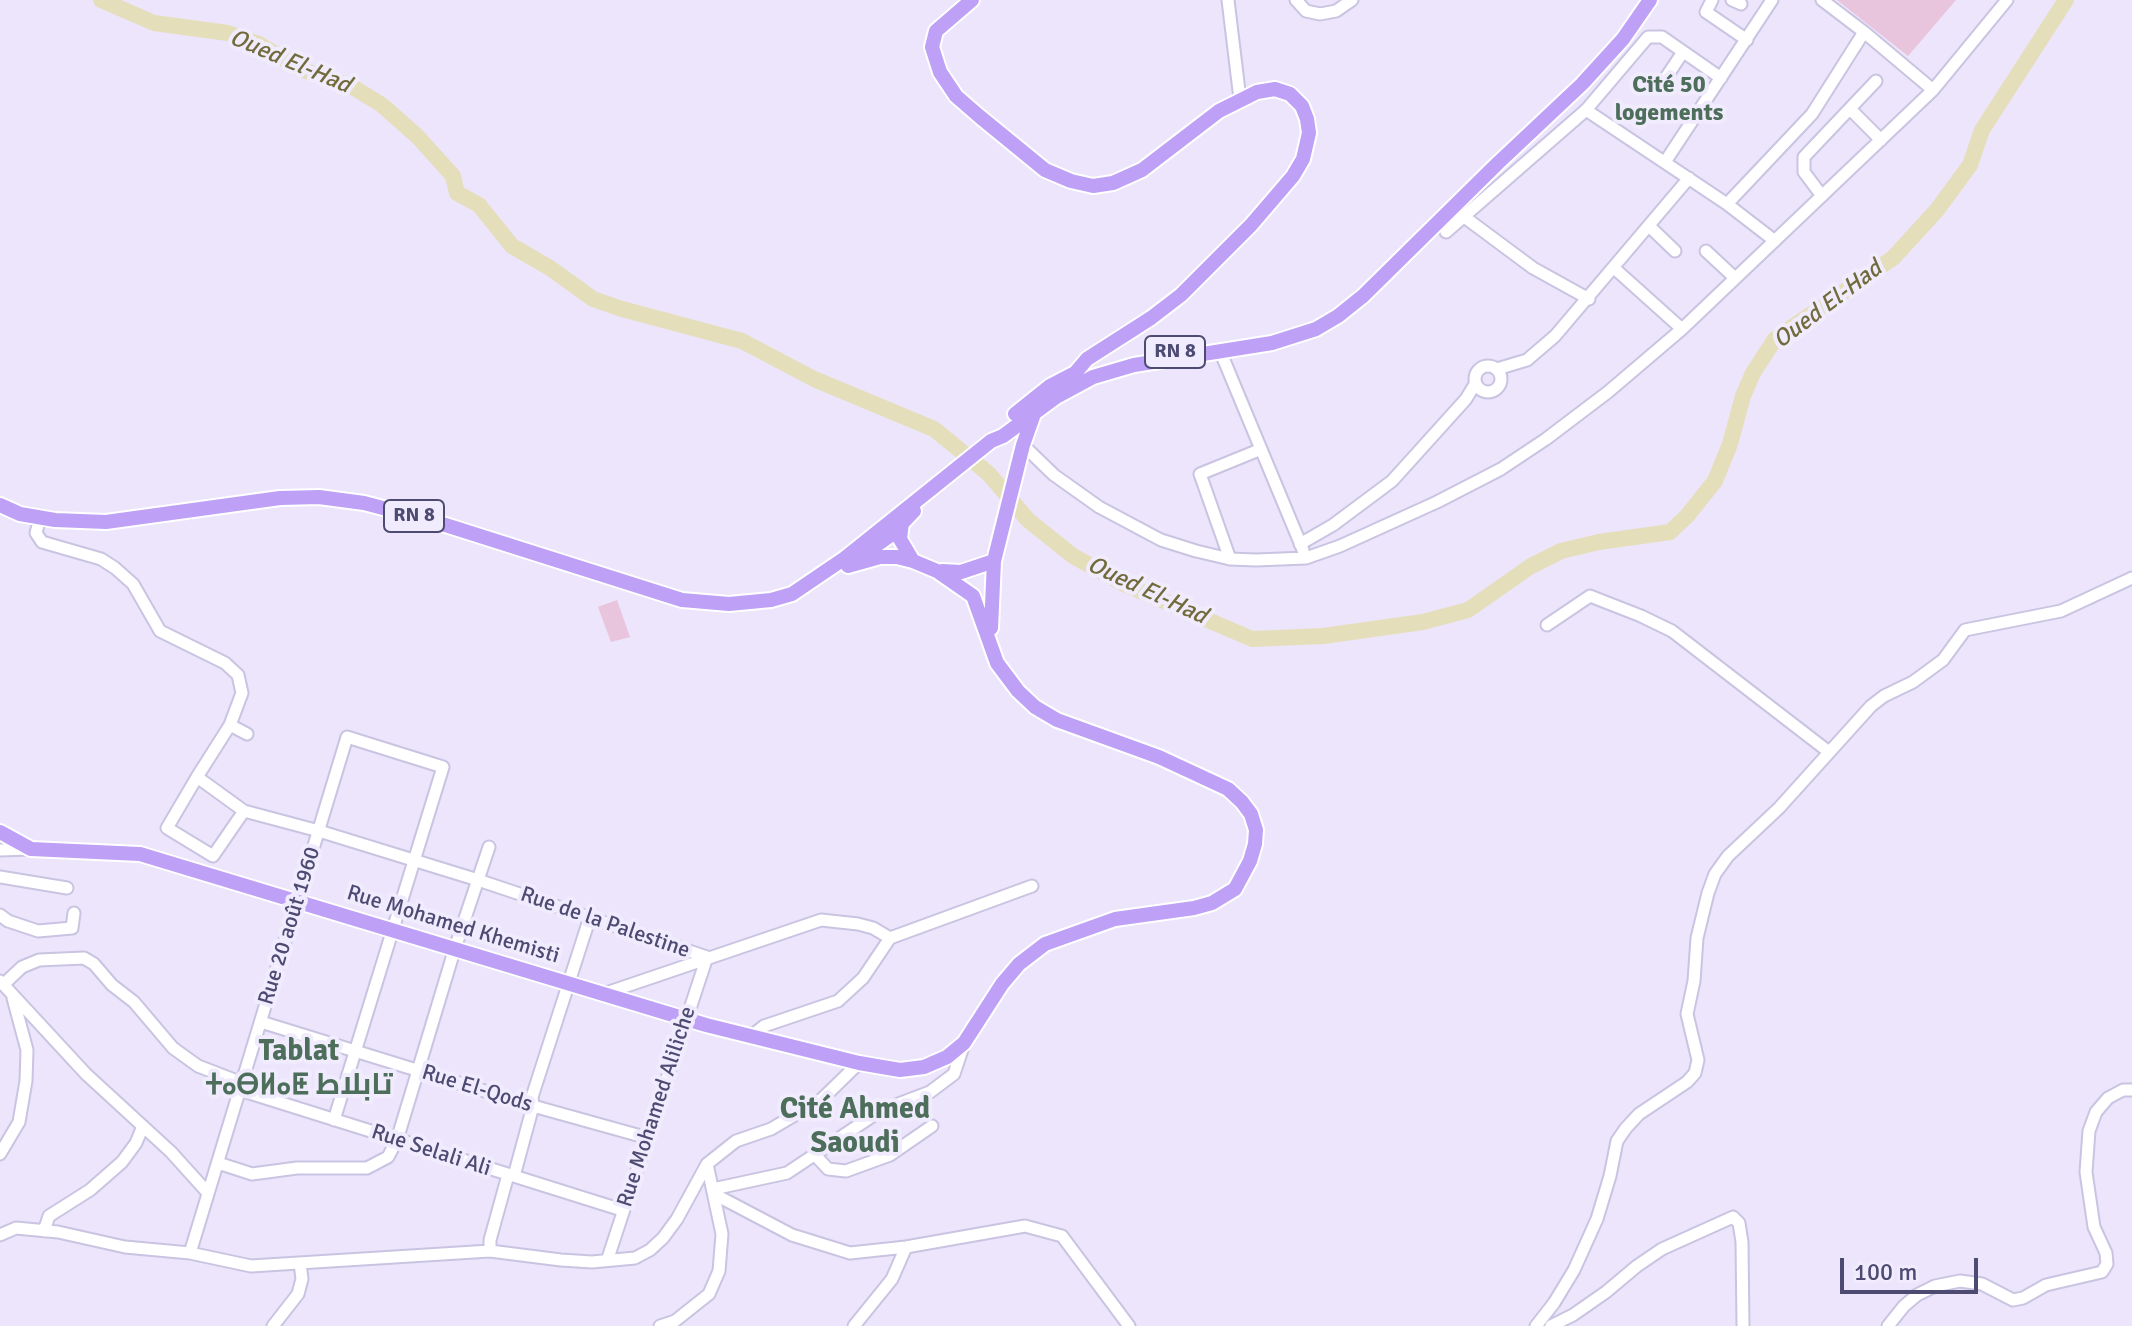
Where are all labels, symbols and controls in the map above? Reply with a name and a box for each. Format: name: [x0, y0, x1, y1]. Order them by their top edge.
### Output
water label: Oued El-Had: [225, 24, 355, 100]
district label: Cité 50 logements: [1615, 72, 1723, 128]
water label: Oued El-Had: [1768, 255, 1888, 355]
road number: RN 8: [1145, 336, 1205, 368]
road number: RN 8: [384, 500, 444, 532]
water label: Oued El-Had: [1083, 551, 1211, 631]
street label: Rue 20 août 1960: [253, 844, 327, 1008]
street label: Rue Mohamed Khemisti: [343, 880, 563, 970]
street label: Rue de la Palestine: [517, 882, 693, 964]
street label: Rue Mohamed Aliliche: [612, 1003, 702, 1211]
district label: Tablat ⵜⴰⴱⵍⴰⵟ تابلاط: [206, 1034, 392, 1104]
street label: Rue El-Qods: [419, 1060, 535, 1118]
district label: Cité Ahmed Saoudi: [780, 1092, 930, 1162]
street label: Rue Selali Ali: [368, 1119, 494, 1183]
scale bar: [1844, 1242, 1982, 1292]
text: 100 m: [1854, 1257, 1917, 1287]

